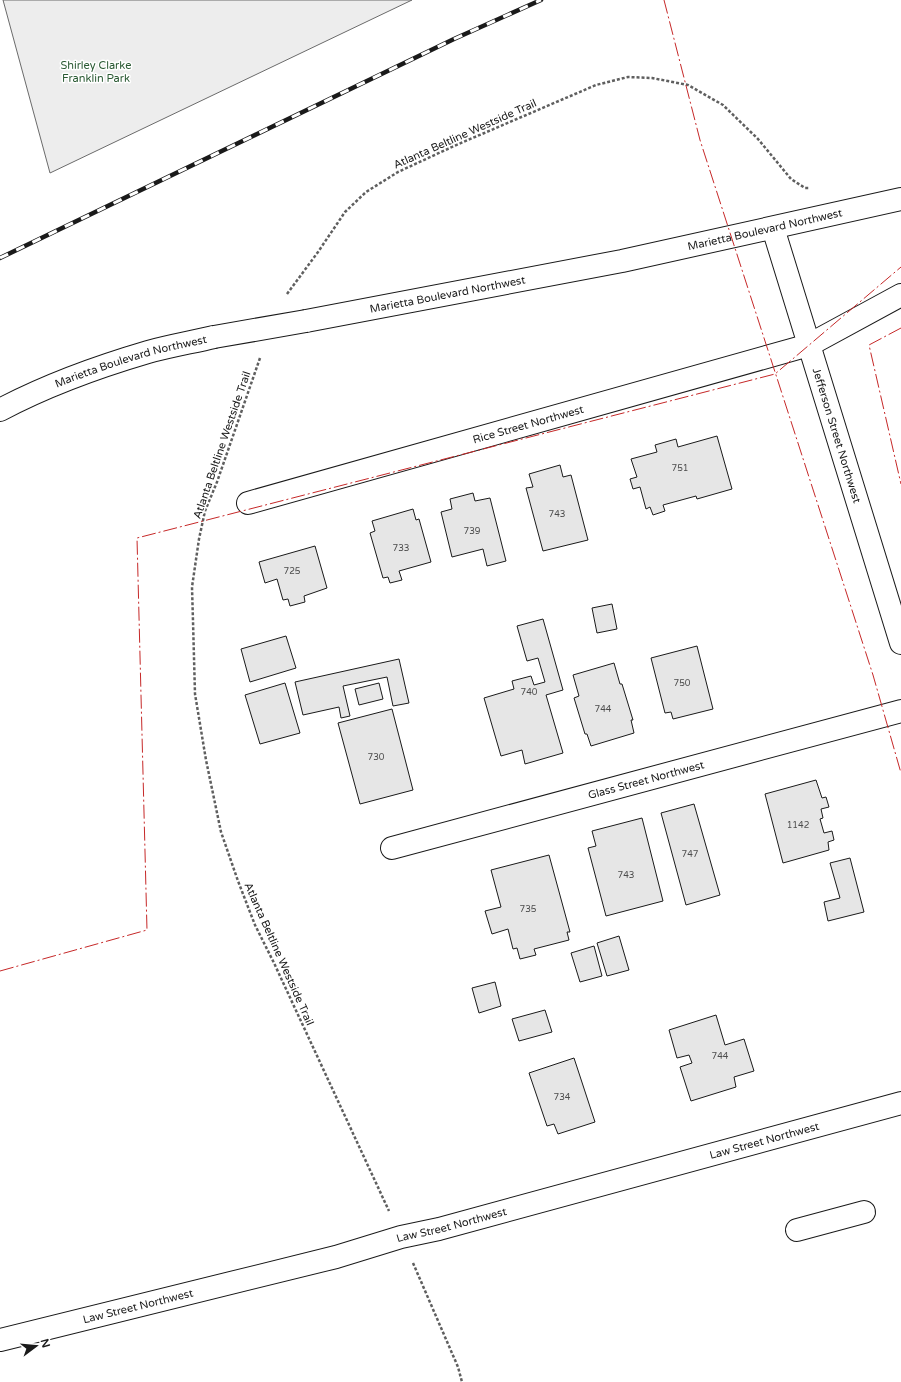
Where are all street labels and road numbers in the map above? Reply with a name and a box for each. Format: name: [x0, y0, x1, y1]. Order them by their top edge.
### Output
street label: Atlanta Beltline Westside Trail: [391, 97, 539, 171]
street label: Marietta Boulevard Northwest: [686, 206, 843, 253]
street label: Marietta Boulevard Northwest: [369, 273, 526, 315]
street label: Marietta Boulevard Northwest: [53, 332, 208, 390]
street label: Jefferson Street Northwest: [810, 366, 864, 505]
street label: Atlanta Beltline Westside Trail: [191, 370, 253, 520]
street label: Rice Street Northwest: [471, 402, 585, 446]
street label: Glass Street Northwest: [586, 758, 705, 801]
street label: Atlanta Beltline Westside Trail: [242, 880, 316, 1028]
street label: Law Street Northwest: [708, 1119, 820, 1161]
street label: Law Street Northwest: [395, 1204, 508, 1245]
street label: Law Street Northwest: [81, 1286, 194, 1326]

